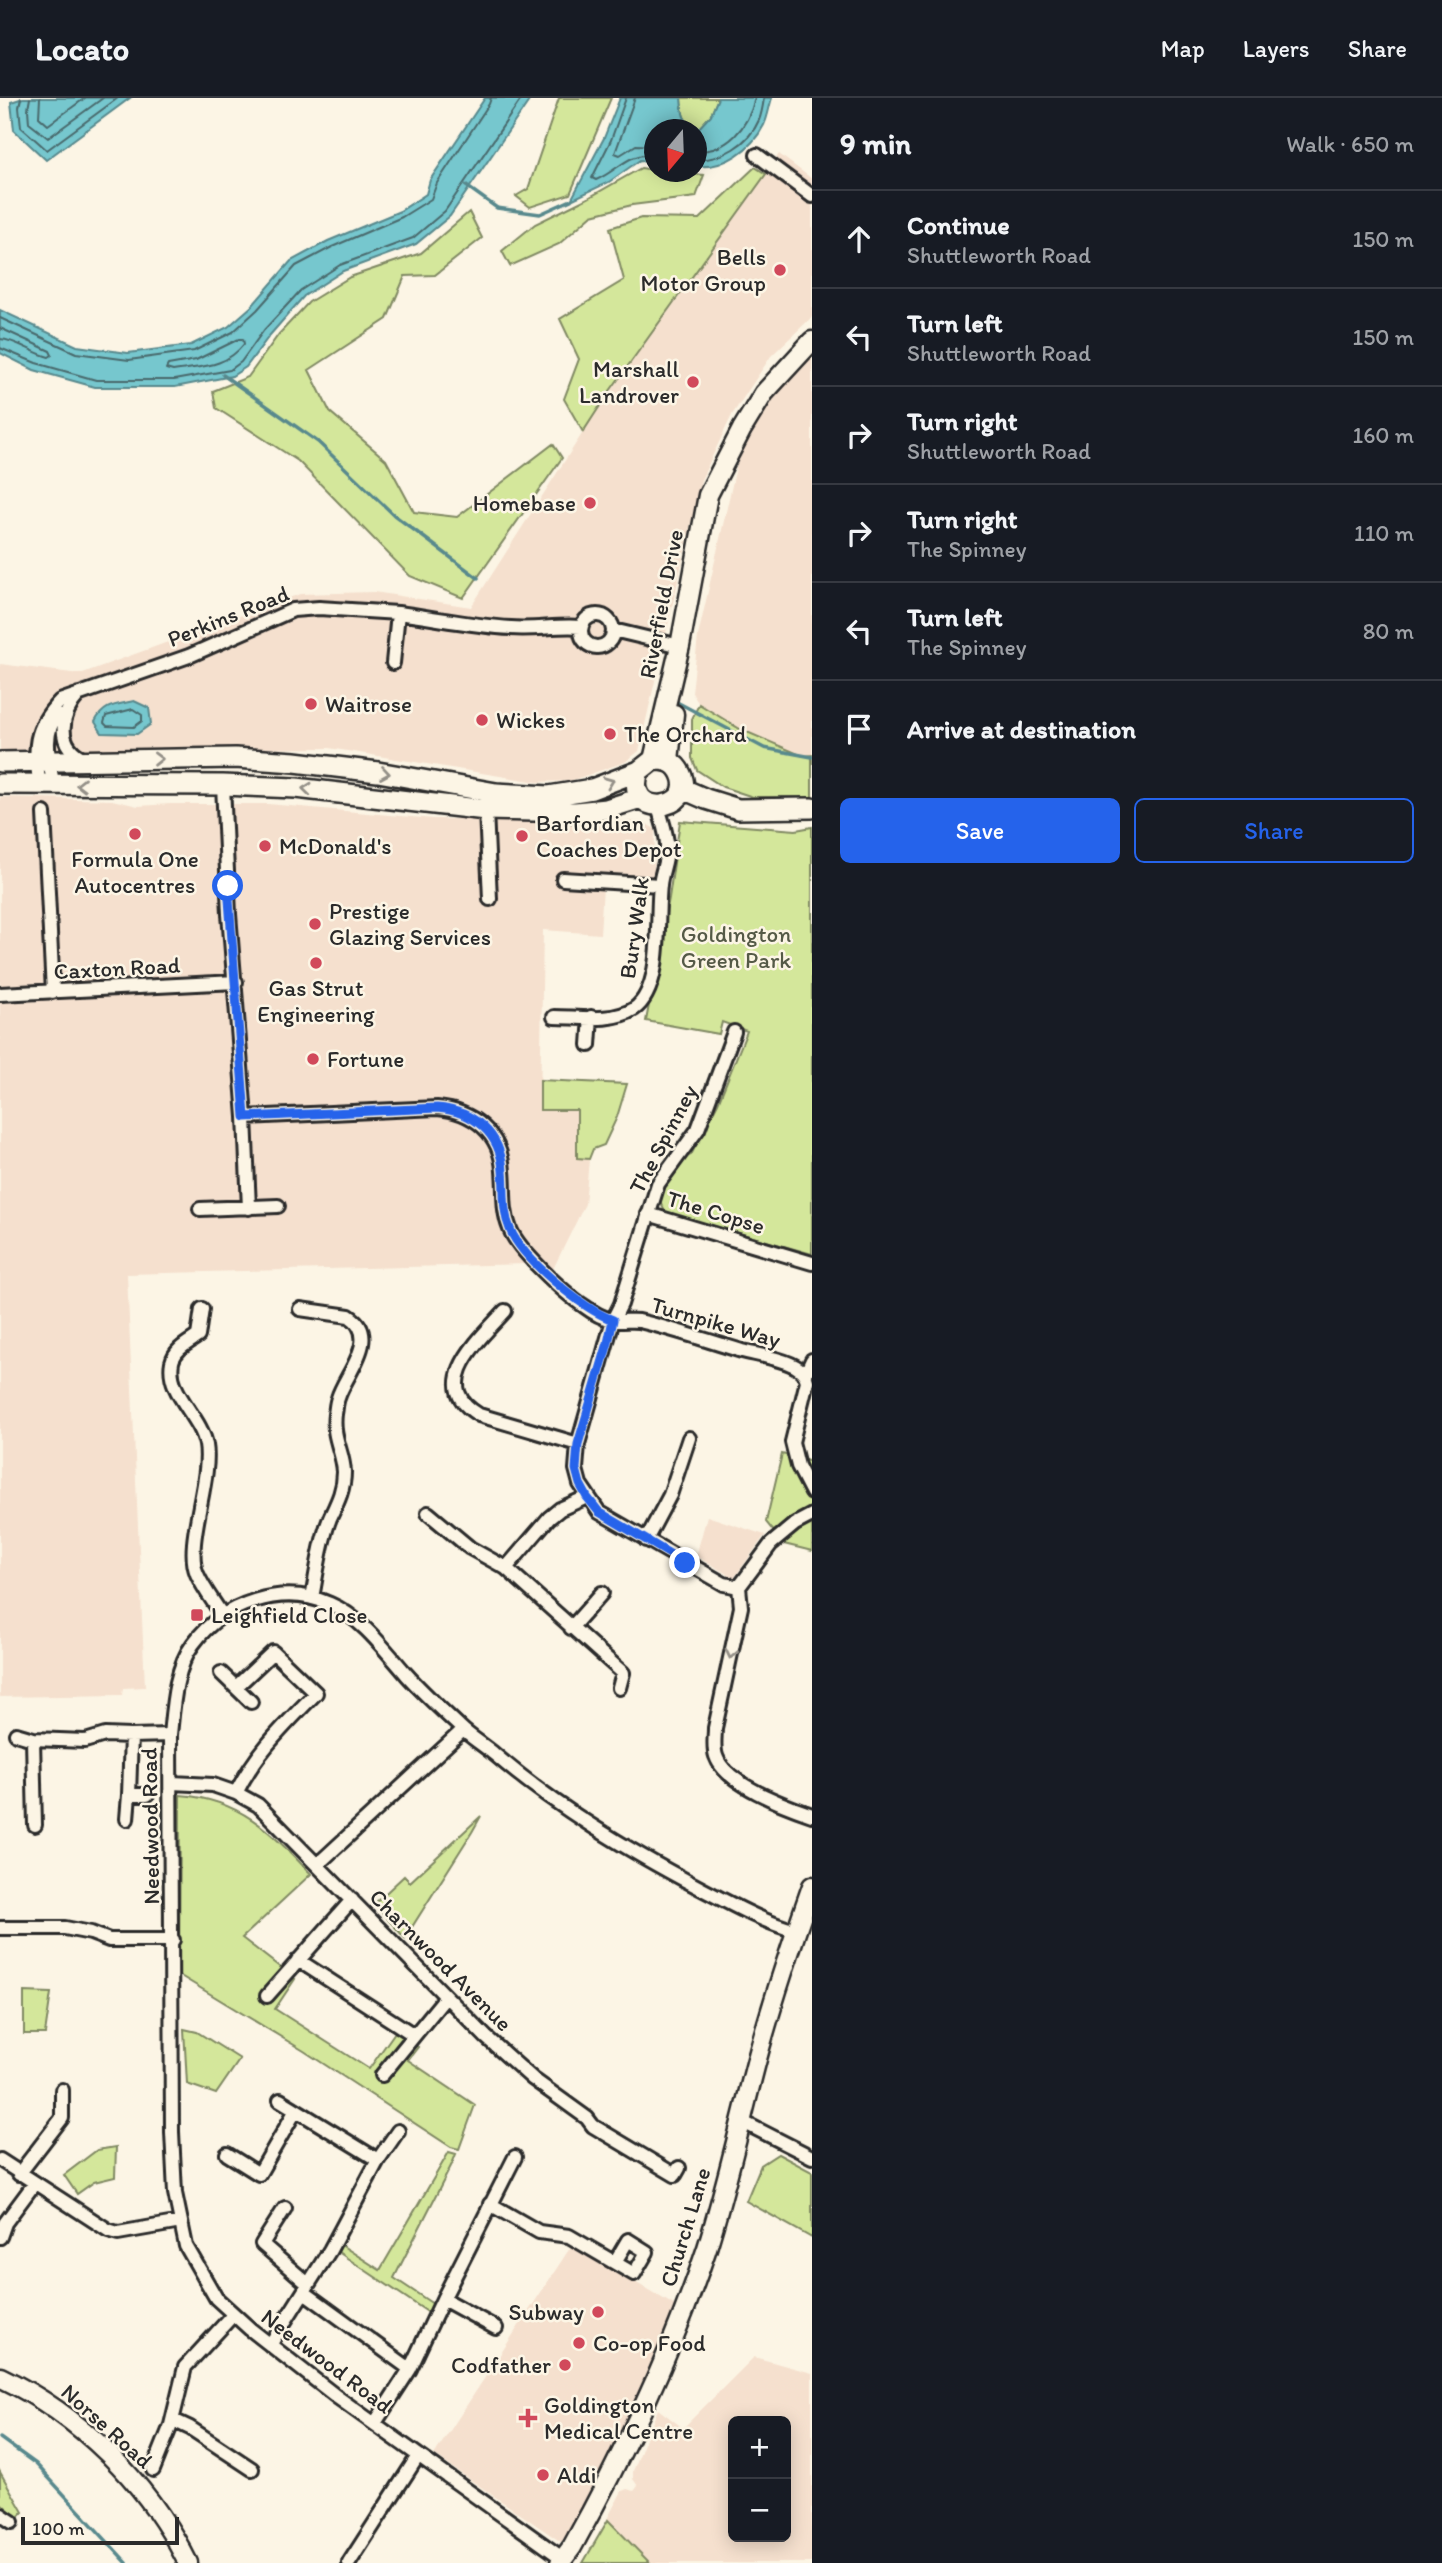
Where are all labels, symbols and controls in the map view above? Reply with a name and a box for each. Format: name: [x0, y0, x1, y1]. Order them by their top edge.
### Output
text: Locato: [35, 29, 129, 68]
text: Map: [1161, 34, 1205, 63]
text: Layers: [1243, 34, 1310, 63]
text: Share: [1348, 34, 1407, 63]
north arrow: [644, 119, 707, 182]
text: 9 min: [840, 125, 911, 162]
text: Walk · 650 m: [1286, 130, 1414, 158]
text: Continue: [907, 209, 1010, 241]
icon: ahead: [840, 220, 878, 258]
text: 150 m: [1353, 225, 1414, 253]
text: Shuttleworth Road: [907, 241, 1091, 269]
place label: Bells Motor Group: [641, 243, 766, 297]
marker: Bells Motor Group: [772, 262, 788, 278]
text: Turn left: [907, 307, 1003, 339]
icon: left: [840, 318, 878, 356]
text: 150 m: [1353, 323, 1414, 351]
text: Shuttleworth Road: [907, 339, 1091, 367]
place label: Marshall Landrover: [579, 355, 679, 409]
marker: Marshall Landrover: [685, 374, 701, 390]
text: Turn right: [907, 405, 1018, 437]
icon: right: [840, 416, 878, 454]
text: 160 m: [1352, 421, 1414, 449]
text: Shuttleworth Road: [907, 437, 1091, 465]
place label: Homebase: [473, 489, 576, 517]
marker: Homebase: [582, 495, 598, 511]
text: Turn right: [907, 503, 1018, 535]
icon: right: [840, 514, 878, 552]
text: 110 m: [1354, 519, 1414, 547]
street label: Riverfield Drive: [633, 527, 689, 681]
text: The Spinney: [907, 535, 1027, 563]
street label: Perkins Road: [163, 579, 293, 653]
text: Turn left: [907, 601, 1003, 633]
icon: left: [840, 612, 878, 650]
text: 80 m: [1363, 617, 1414, 645]
text: The Spinney: [907, 633, 1027, 661]
place label: Waitrose: [325, 690, 412, 718]
marker: Waitrose: [303, 696, 319, 712]
place label: Wickes: [496, 706, 565, 734]
icon: arrive: [840, 710, 878, 748]
marker: Wickes: [474, 712, 490, 728]
text: Arrive at destination: [907, 713, 1136, 745]
place label: The Orchard: [624, 720, 747, 748]
marker: The Orchard: [602, 726, 618, 742]
one-way arrow: [154, 751, 164, 767]
one-way arrow: [379, 765, 391, 780]
one-way arrow: [76, 777, 87, 792]
one-way arrow: [602, 777, 614, 791]
one-way arrow: [301, 782, 313, 797]
button: Save: [840, 798, 1120, 863]
button: Share: [1134, 798, 1414, 863]
place label: Barfordian Coaches Depot: [536, 809, 682, 863]
marker: Formula One Autocentres: [127, 826, 143, 842]
marker: Barfordian Coaches Depot: [514, 828, 530, 844]
place label: McDonald's: [279, 832, 392, 860]
marker: McDonald's: [257, 838, 273, 854]
place label: Formula One Autocentres: [71, 845, 199, 899]
route start: [212, 870, 243, 901]
street label: Bury Walk: [613, 875, 655, 980]
place label: Prestige Glazing Services: [329, 897, 491, 951]
marker: Prestige Glazing Services: [307, 916, 323, 932]
park label: Goldington Green Park: [681, 920, 791, 974]
street label: Caxton Road: [53, 951, 181, 985]
marker: Gas Strut Engineering: [308, 955, 324, 971]
place label: Gas Strut Engineering: [257, 974, 375, 1028]
place label: Fortune: [327, 1045, 404, 1073]
marker: Fortune: [305, 1051, 321, 1067]
street label: The Spinney: [623, 1079, 704, 1198]
street label: The Copse: [664, 1184, 768, 1240]
street label: Turnpike Way: [648, 1290, 784, 1354]
route end: [669, 1547, 700, 1578]
place label: Leighfield Close: [211, 1601, 367, 1629]
marker: Leighfield Close: [189, 1607, 205, 1623]
one-way arrow: [724, 1648, 739, 1660]
street label: Needwood Road: [135, 1747, 165, 1905]
street label: Charnwood Avenue: [364, 1883, 518, 2037]
street label: Church Lane: [654, 2164, 716, 2290]
place label: Subway: [509, 2298, 584, 2326]
street label: Needwood Road: [256, 2303, 398, 2420]
marker: Subway: [590, 2304, 606, 2320]
place label: Co-op Food: [593, 2329, 706, 2357]
marker: Co-op Food: [571, 2335, 587, 2351]
place label: Codfather: [451, 2351, 551, 2379]
marker: Codfather: [557, 2357, 573, 2373]
street label: Norse Road: [56, 2378, 159, 2475]
place label: Goldington Medical Centre: [544, 2391, 693, 2445]
marker: Goldington Medical Centre: [518, 2408, 538, 2428]
map controls: [728, 2416, 791, 2542]
button: +: [728, 2416, 791, 2479]
place label: Aldi: [557, 2461, 596, 2489]
marker: Aldi: [535, 2467, 551, 2483]
button: −: [728, 2479, 791, 2542]
scale bar: [21, 2514, 178, 2546]
text: 100 m: [32, 2517, 84, 2540]

